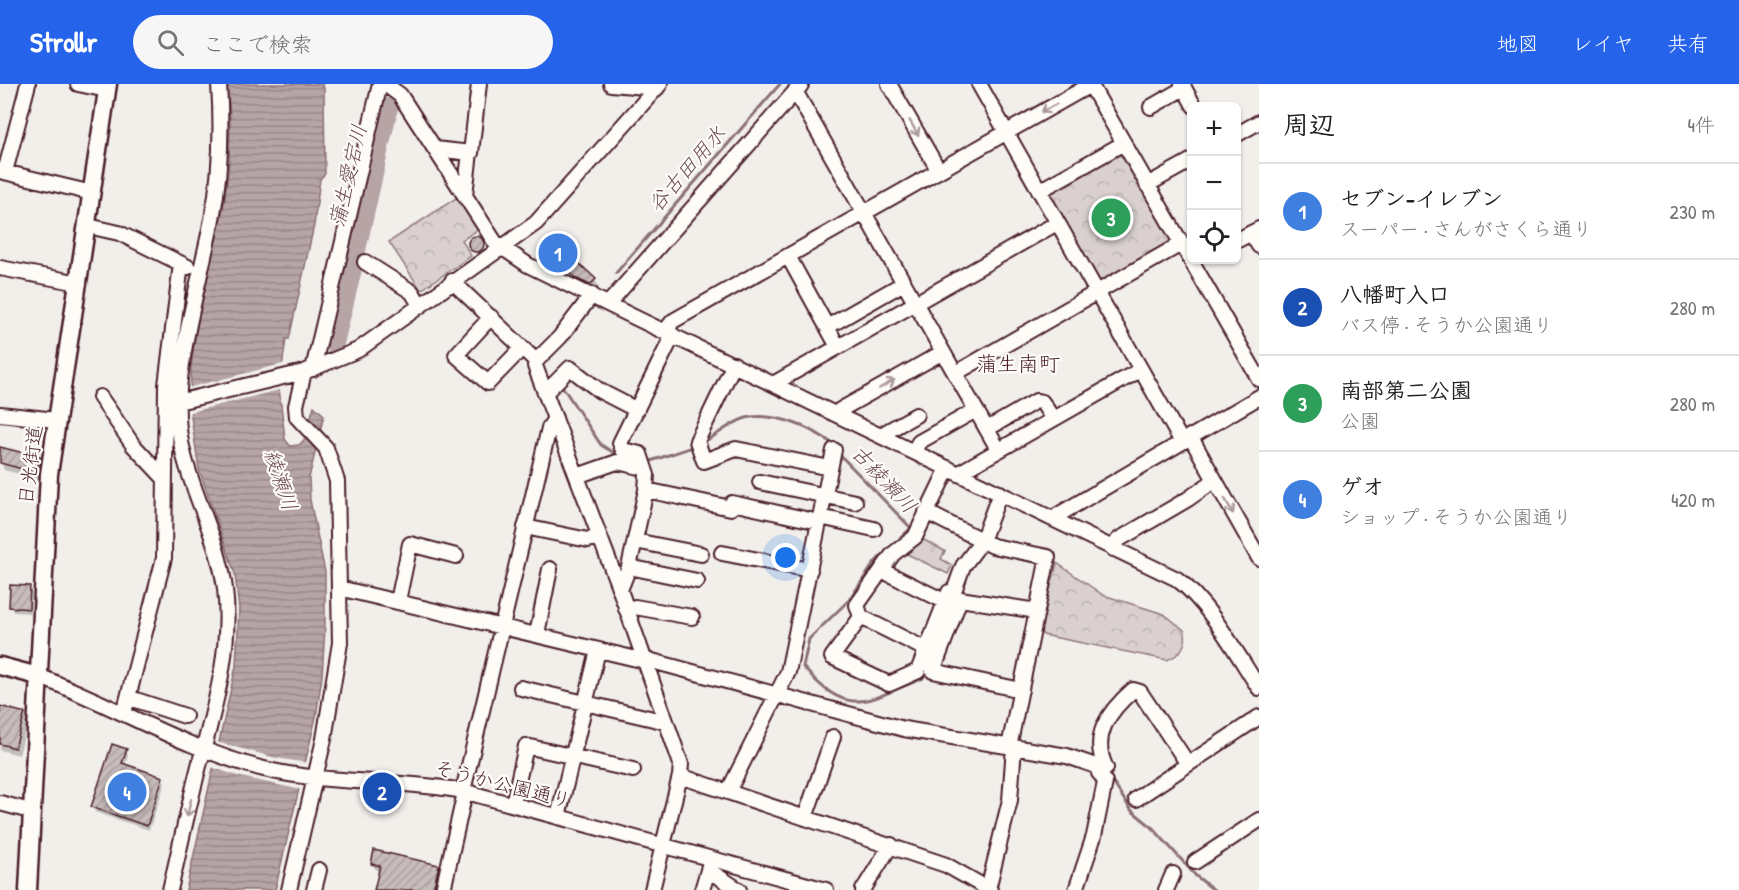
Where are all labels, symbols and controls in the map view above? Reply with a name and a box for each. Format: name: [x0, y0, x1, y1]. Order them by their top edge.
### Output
search box: [133, 15, 553, 69]
text: Strollr: [30, 23, 97, 61]
icon: search: [154, 26, 187, 59]
text: ここで検索: [202, 29, 312, 59]
text: 地図: [1497, 29, 1539, 58]
text: レイヤ: [1572, 29, 1634, 58]
text: 共有: [1667, 29, 1709, 58]
map controls: [1187, 102, 1241, 264]
button: +: [1187, 102, 1241, 156]
one-way arrow: [1041, 103, 1058, 115]
text: 周辺: [1283, 107, 1335, 142]
text: 4件: [1688, 111, 1715, 138]
one-way arrow: [908, 119, 920, 136]
water label: 谷古田用水: [641, 120, 732, 218]
water label: 蒲生愛宕川: [322, 121, 373, 230]
button: −: [1187, 156, 1241, 210]
text: セブン-イレブン: [1340, 183, 1503, 213]
pin: 3: [1092, 196, 1130, 240]
text: 1: [1299, 198, 1306, 225]
text: 230 m: [1670, 198, 1715, 225]
button: locate: [1187, 210, 1241, 264]
text: スーパー · さんがさくら通り: [1340, 215, 1592, 242]
pin: 1: [538, 230, 578, 276]
text: 八幡町入口: [1340, 279, 1450, 309]
text: 2: [1298, 294, 1307, 321]
text: 280 m: [1670, 294, 1715, 321]
text: バス停 · そうか公園通り: [1340, 311, 1553, 338]
district label: 蒲生南町: [976, 349, 1060, 378]
text: 南部第二公園: [1340, 375, 1472, 405]
one-way arrow: [877, 378, 895, 389]
text: 3: [1298, 390, 1307, 417]
text: 280 m: [1670, 390, 1715, 417]
text: 公園: [1340, 407, 1380, 434]
street label: 日光街道: [11, 424, 48, 506]
water label: 古綾瀬川: [845, 438, 924, 519]
water label: 綾瀬川: [258, 445, 305, 514]
text: ゲオ: [1340, 471, 1384, 501]
text: 4: [1299, 486, 1306, 513]
text: 420 m: [1671, 486, 1715, 513]
one-way arrow: [1224, 497, 1236, 514]
text: ショップ · そうか公園通り: [1340, 503, 1572, 530]
your location: [771, 543, 800, 572]
street label: そうか公園通り: [432, 753, 574, 814]
pin: 4: [108, 770, 146, 814]
pin: 2: [362, 770, 401, 814]
one-way arrow: [183, 798, 195, 817]

